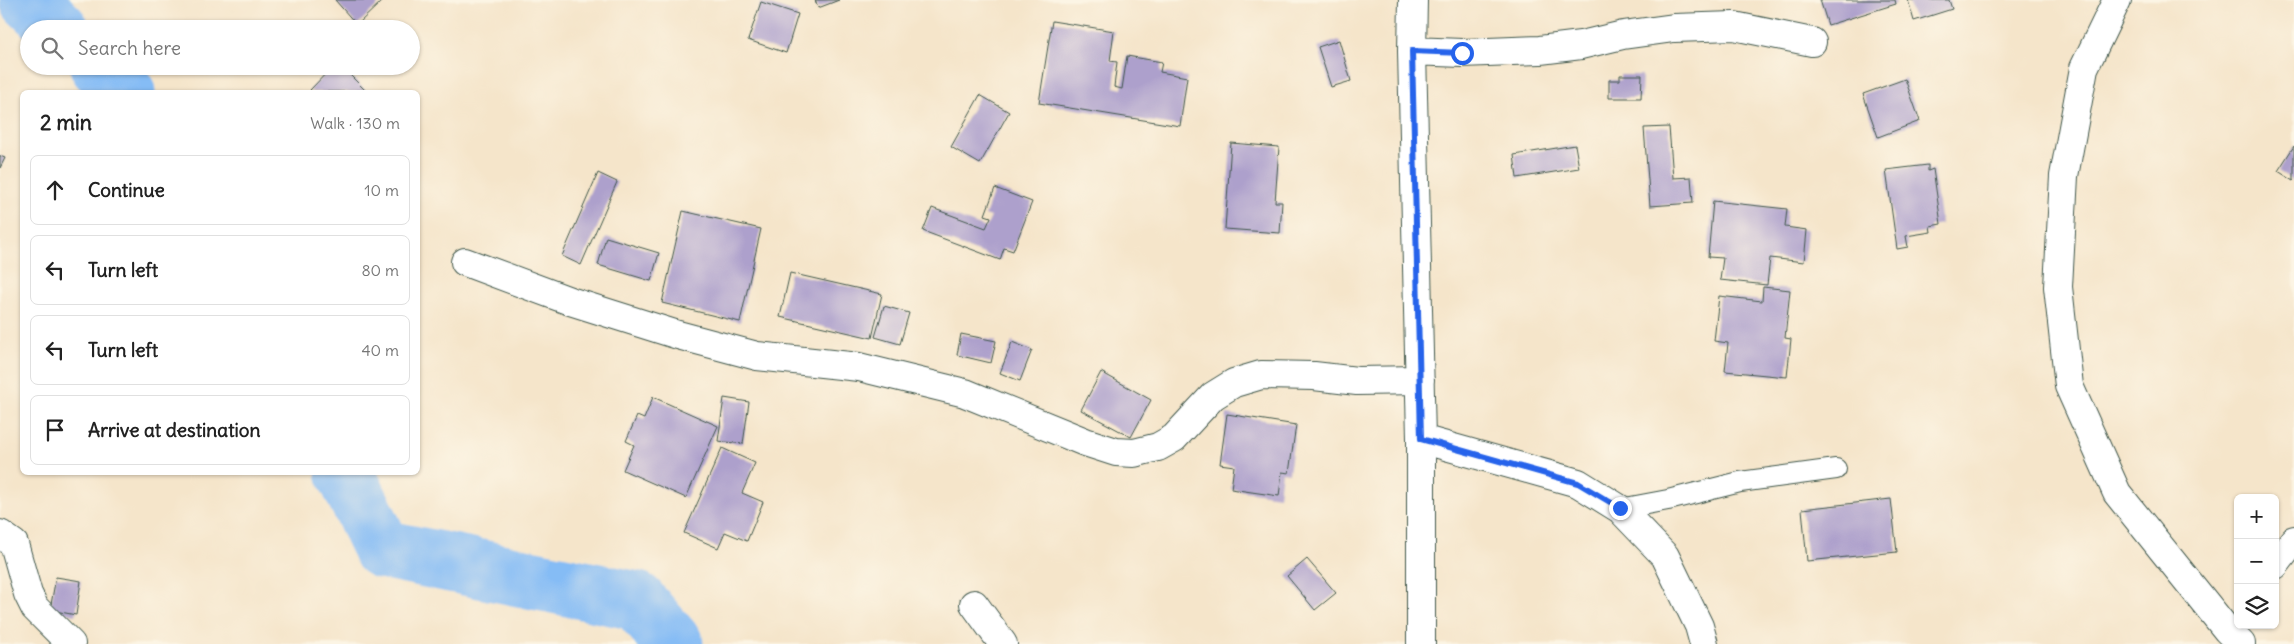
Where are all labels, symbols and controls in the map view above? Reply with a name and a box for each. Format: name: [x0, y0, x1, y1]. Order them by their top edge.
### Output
search box: [20, 20, 420, 75]
icon: search: [38, 34, 66, 62]
text: Search here: [78, 36, 181, 60]
route start: [1451, 42, 1474, 65]
text: 2 min: [40, 109, 92, 136]
text: Walk · 130 m: [310, 113, 400, 133]
icon: ahead: [41, 176, 69, 204]
text: Continue: [88, 178, 165, 202]
text: 10 m: [364, 180, 399, 200]
icon: left: [41, 256, 69, 284]
text: Turn left: [88, 258, 158, 282]
text: 80 m: [361, 260, 399, 280]
icon: left: [41, 336, 69, 364]
text: Turn left: [88, 338, 158, 362]
text: 40 m: [361, 340, 399, 360]
icon: arrive: [41, 416, 69, 444]
text: Arrive at destination: [88, 418, 261, 442]
map controls: [2234, 494, 2279, 629]
button: +: [2234, 494, 2279, 539]
route end: [1609, 497, 1632, 520]
button: −: [2234, 539, 2279, 584]
button: layers: [2234, 584, 2279, 629]

